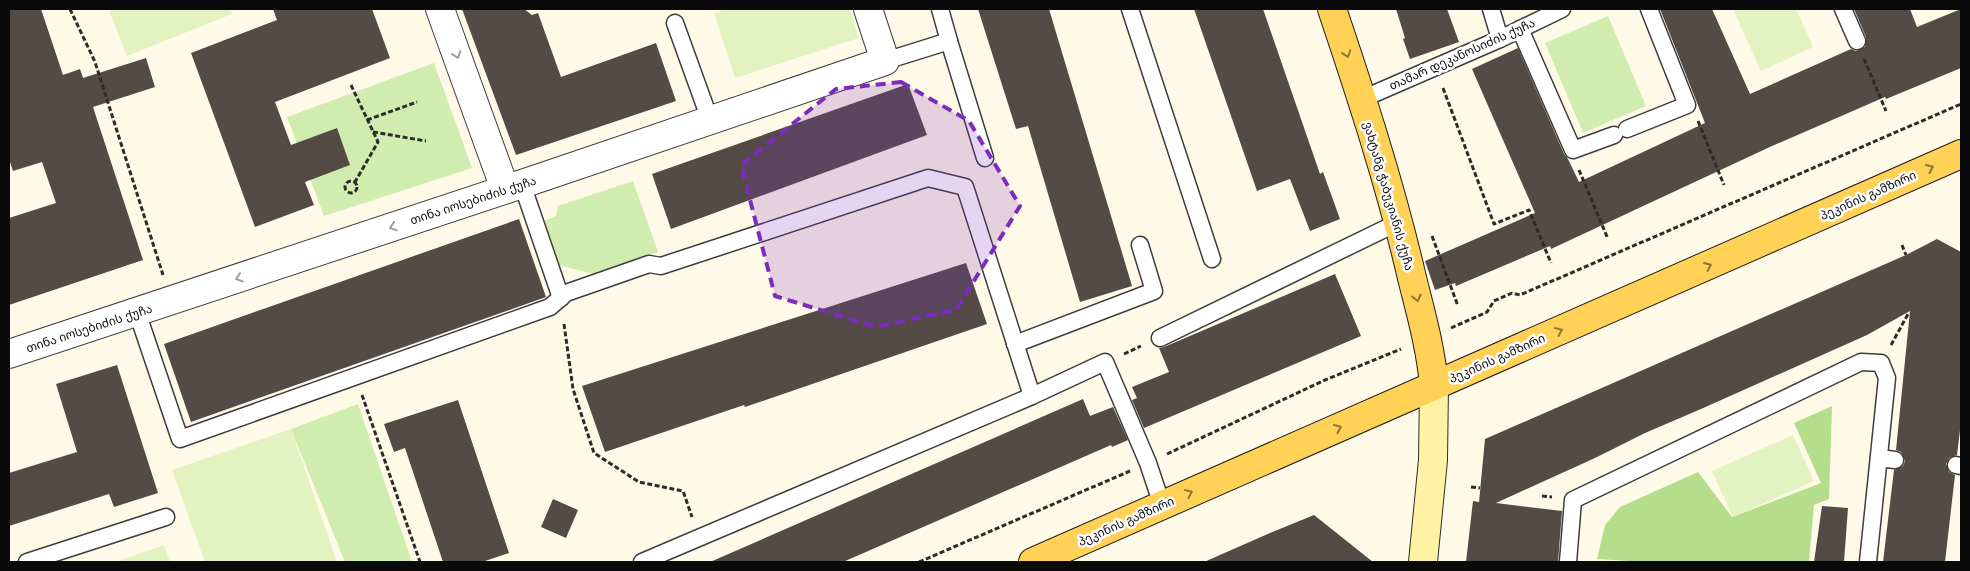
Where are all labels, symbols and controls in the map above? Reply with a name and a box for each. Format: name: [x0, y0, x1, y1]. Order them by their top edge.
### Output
street label: თამარ დეკანოსიძის ქუჩა: [1386, 14, 1538, 94]
one-way arrow: [1341, 49, 1351, 58]
one-way arrow: [451, 50, 461, 58]
street label: ვახტანგ ჭაბუკიანის ქუჩა: [1360, 119, 1418, 273]
one-way arrow: [1925, 163, 1934, 174]
street label: პეკინის გამზირი: [1817, 166, 1919, 224]
street label: თინა იოსებიძის ქუჩა: [408, 172, 538, 228]
one-way arrow: [389, 221, 397, 231]
one-way arrow: [1703, 261, 1712, 272]
one-way arrow: [235, 272, 243, 282]
one-way arrow: [1411, 293, 1422, 302]
street label: თინა იოსებიძის ქუჩა: [24, 300, 154, 356]
one-way arrow: [1554, 327, 1563, 337]
street label: პეკინის გამზირი: [1446, 329, 1548, 387]
one-way arrow: [1333, 424, 1342, 434]
one-way arrow: [1184, 489, 1193, 500]
street label: პეკინის გამზირი: [1075, 492, 1177, 550]

